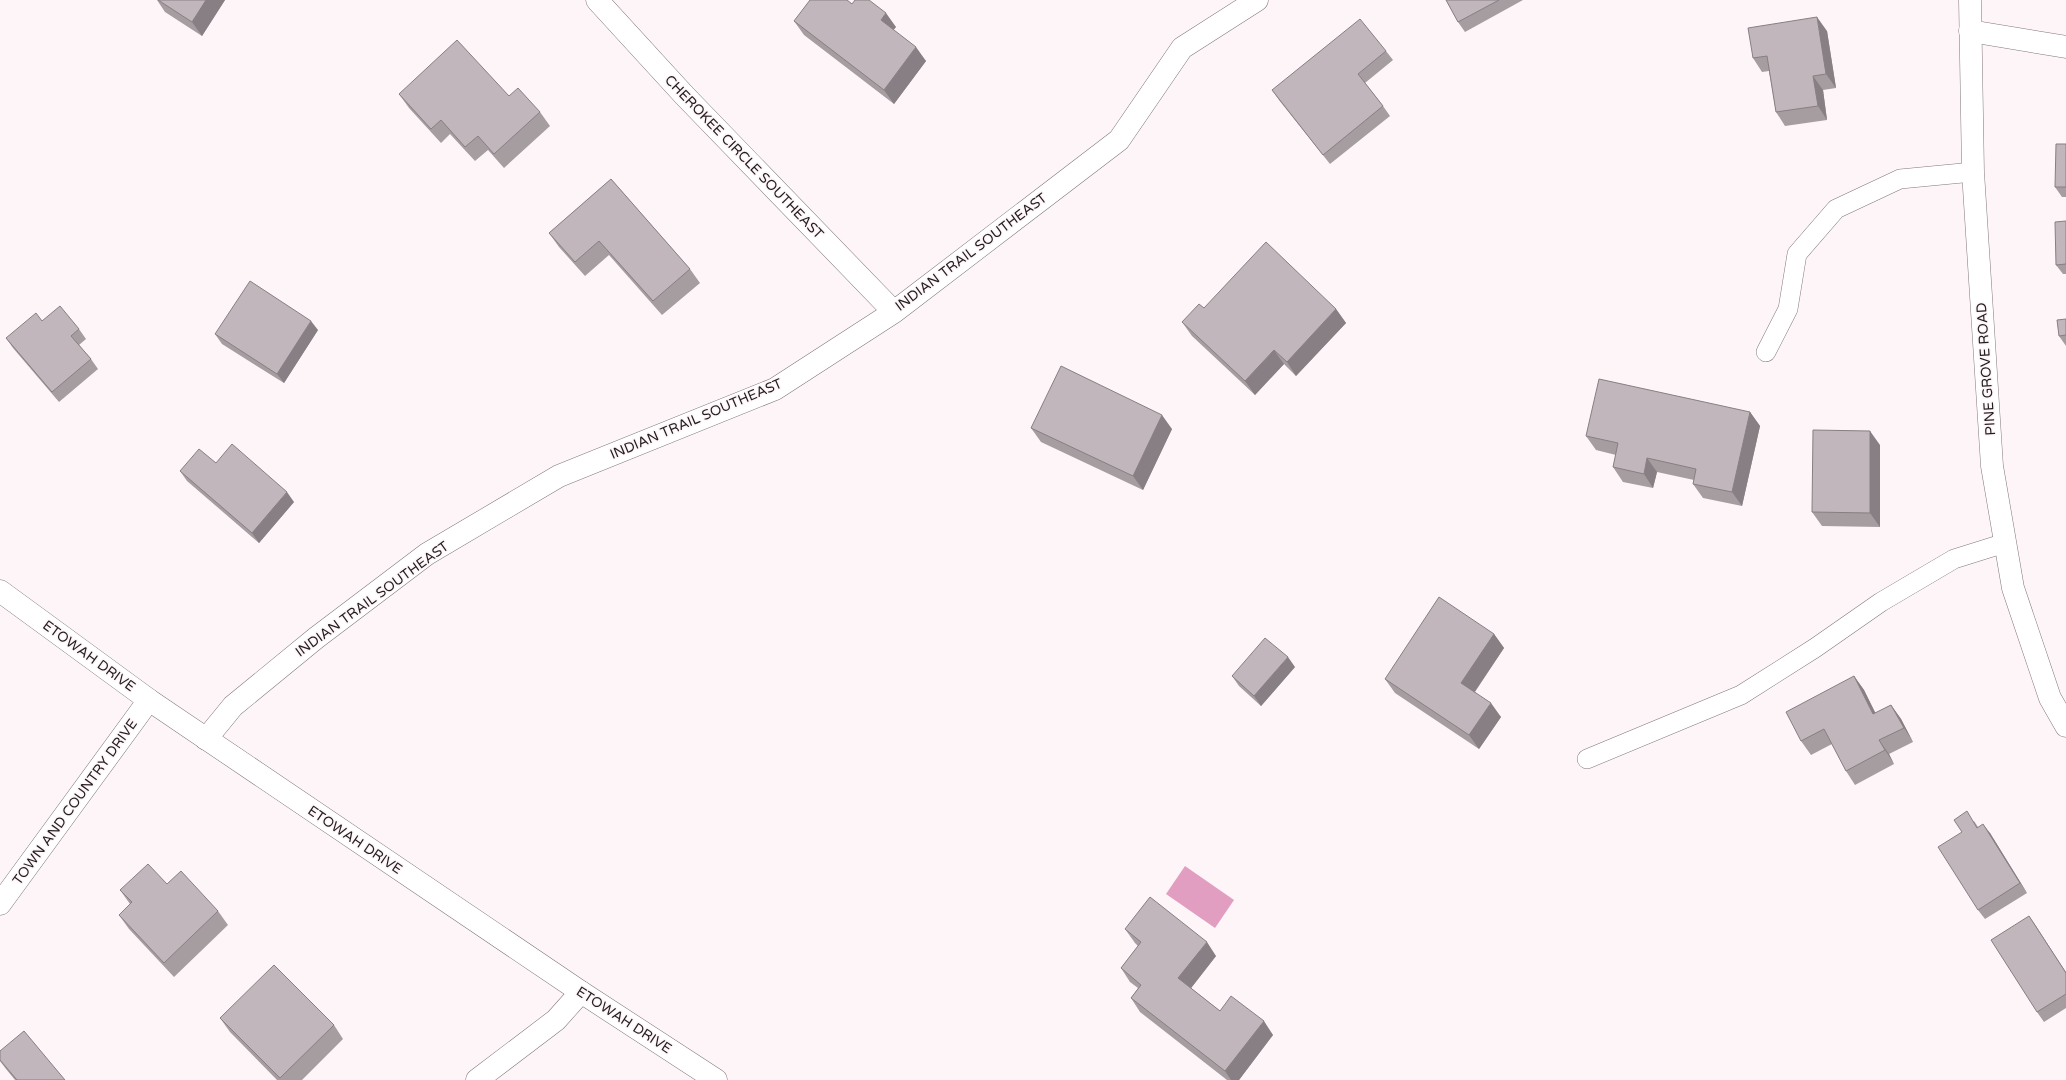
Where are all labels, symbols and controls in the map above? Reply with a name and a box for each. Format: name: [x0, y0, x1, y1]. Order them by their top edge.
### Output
street label: CHEROKEE CIRCLE SOUTHEAST: [661, 72, 827, 243]
street label: INDIAN TRAIL SOUTHEAST: [892, 189, 1051, 315]
street label: PINE GROVE ROAD: [1973, 302, 1999, 436]
street label: INDIAN TRAIL SOUTHEAST: [607, 375, 785, 463]
street label: INDIAN TRAIL SOUTHEAST: [292, 537, 452, 660]
street label: ETOWAH DRIVE: [39, 617, 139, 695]
street label: TOWN AND COUNTRY DRIVE: [9, 716, 141, 888]
street label: ETOWAH DRIVE: [304, 802, 406, 878]
street label: ETOWAH DRIVE: [573, 983, 675, 1057]

